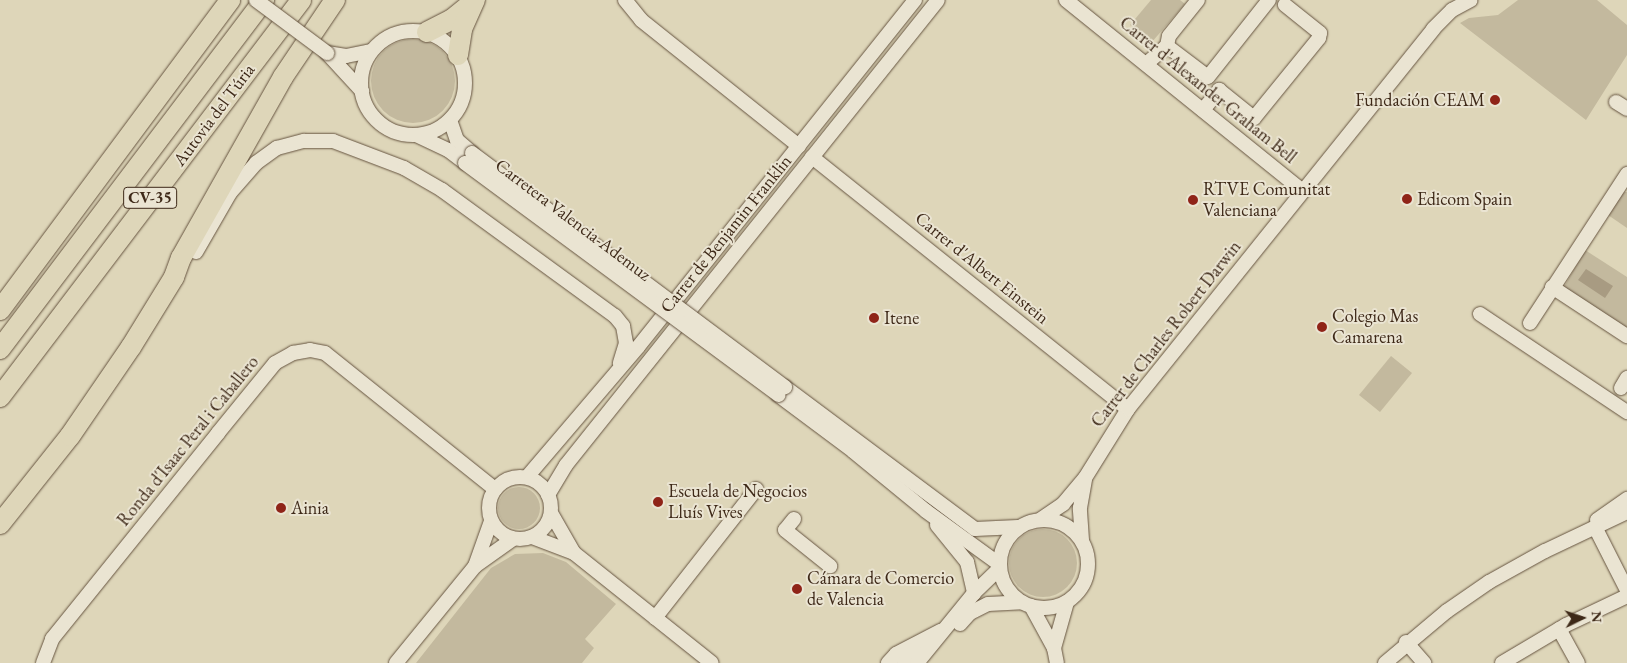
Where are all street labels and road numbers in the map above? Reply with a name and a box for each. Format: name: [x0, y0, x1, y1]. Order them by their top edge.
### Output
street label: Carrer d'Alexander Graham Bell: [1115, 12, 1301, 168]
street label: Autovia del Túria: [169, 60, 259, 170]
street label: Carrer de Benjamin Franklin: [656, 151, 796, 317]
street label: Carretera Valencia-Ademuz: [491, 154, 655, 286]
road number: CV-35: [122, 184, 178, 212]
street label: Carrer d'Albert Einstein: [911, 207, 1053, 329]
street label: Carrer de Charles Robert Darwin: [1086, 236, 1246, 432]
street label: Ronda d'Isaac Peral i Caballero: [113, 351, 263, 531]

